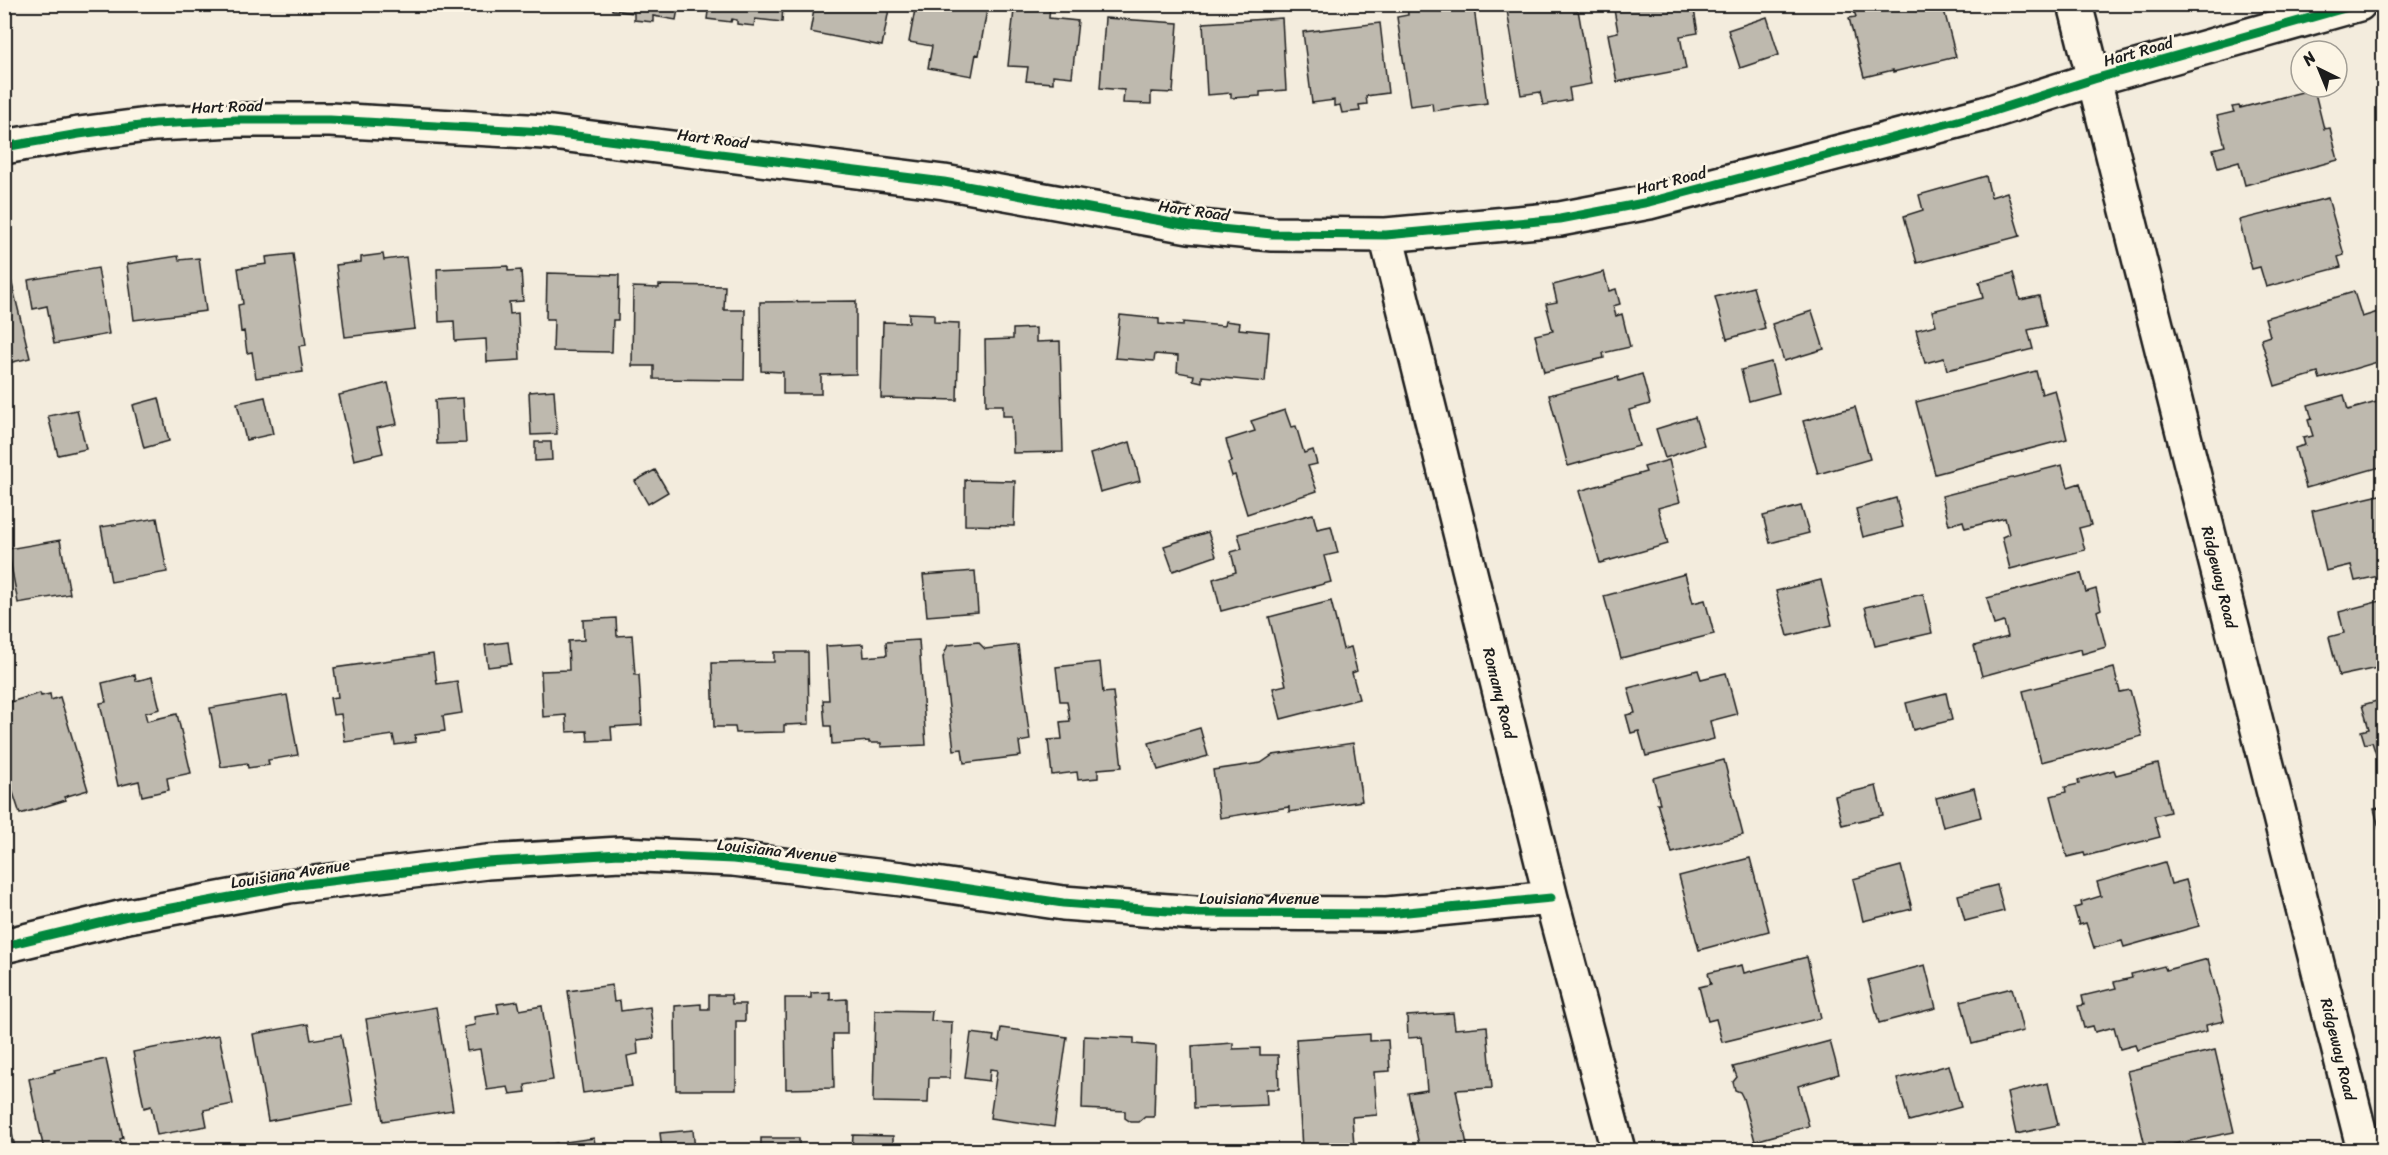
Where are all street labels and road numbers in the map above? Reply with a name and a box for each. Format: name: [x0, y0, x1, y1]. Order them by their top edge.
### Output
street label: Hart Road: [2100, 27, 2178, 75]
street label: Hart Road: [191, 91, 265, 122]
street label: Hart Road: [676, 120, 752, 157]
street label: Hart Road: [1633, 157, 1711, 203]
street label: Hart Road: [1157, 191, 1233, 230]
street label: Ridgeway Road: [2193, 523, 2247, 633]
street label: Romany Road: [1474, 644, 1525, 743]
street label: Louisiana Avenue: [716, 830, 839, 871]
street label: Louisiana Avenue: [228, 850, 352, 897]
street label: Louisiana Avenue: [1199, 884, 1319, 913]
street label: Ridgeway Road: [2312, 995, 2366, 1105]

